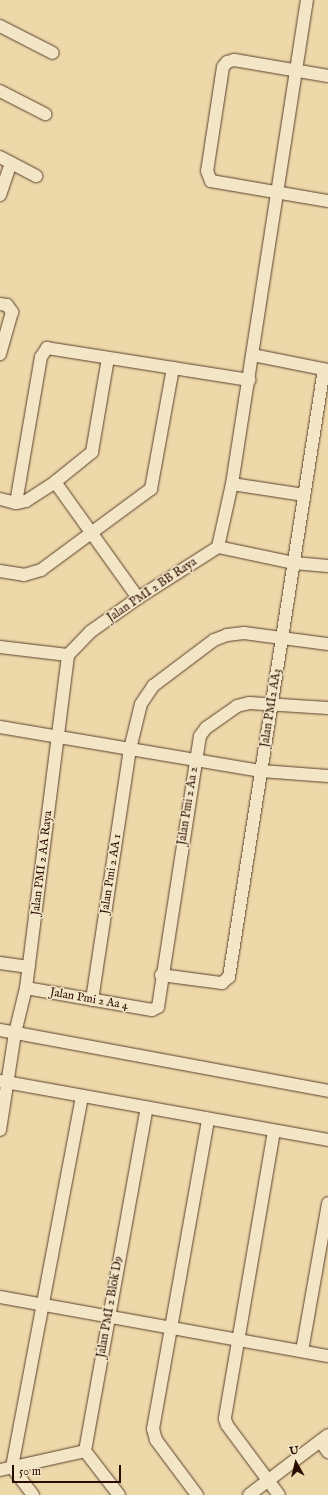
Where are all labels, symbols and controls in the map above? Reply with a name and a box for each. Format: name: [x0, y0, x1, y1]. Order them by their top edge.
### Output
street label: Jalan PMI 2 BB Raya: [104, 555, 200, 625]
street label: Jalan PMI2 AA3: [258, 668, 284, 748]
street label: Jalan Pmi 2 Aa 2: [175, 766, 201, 846]
street label: Jalan PMI 2 AA Raya: [28, 810, 56, 916]
street label: Jalan Pmi 2 AA 1: [98, 833, 124, 915]
street label: Jalan Pmi 2 Aa 4: [49, 985, 129, 1013]
street label: Jalan PMI 2 Blok D9: [94, 1255, 126, 1359]
north arrow: [276, 1443, 316, 1483]
text: U: [289, 1444, 300, 1459]
scale bar: [14, 1457, 123, 1483]
text: 50 m: [19, 1464, 41, 1479]

